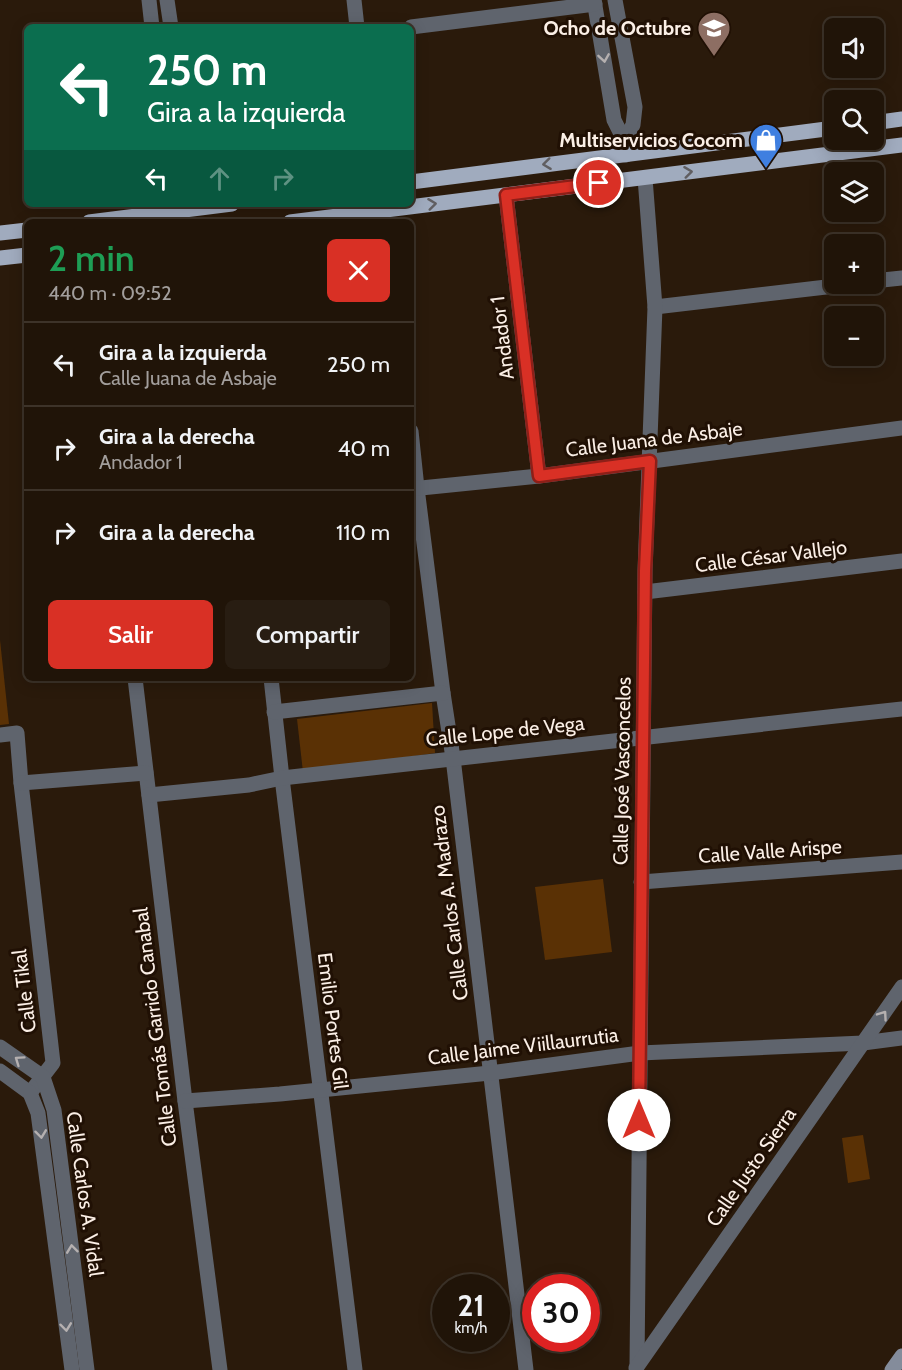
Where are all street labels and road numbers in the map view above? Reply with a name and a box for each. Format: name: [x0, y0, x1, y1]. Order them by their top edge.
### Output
street label: Andador 1: [485, 295, 519, 381]
street label: Calle Juana de Asbaje: [564, 416, 744, 462]
street label: Calle César Vallejo: [694, 535, 848, 577]
street label: Calle José Vasconcelos: [608, 677, 636, 865]
street label: Calle Lope de Vega: [425, 711, 586, 751]
street label: Calle Carlos A. Madrazo: [425, 804, 473, 1002]
street label: Calle Valle Arispe: [698, 834, 842, 868]
street label: Calle Tomás Garrido Canabal: [128, 906, 182, 1148]
street label: Calle Tikal: [7, 948, 41, 1034]
street label: Emilio Portes Gil: [313, 951, 353, 1091]
street label: Calle Jaime Viillaurrutia: [426, 1022, 620, 1070]
street label: Calle Justo Sierra: [701, 1102, 801, 1231]
street label: Calle Carlos A. Vidal: [62, 1110, 108, 1278]

